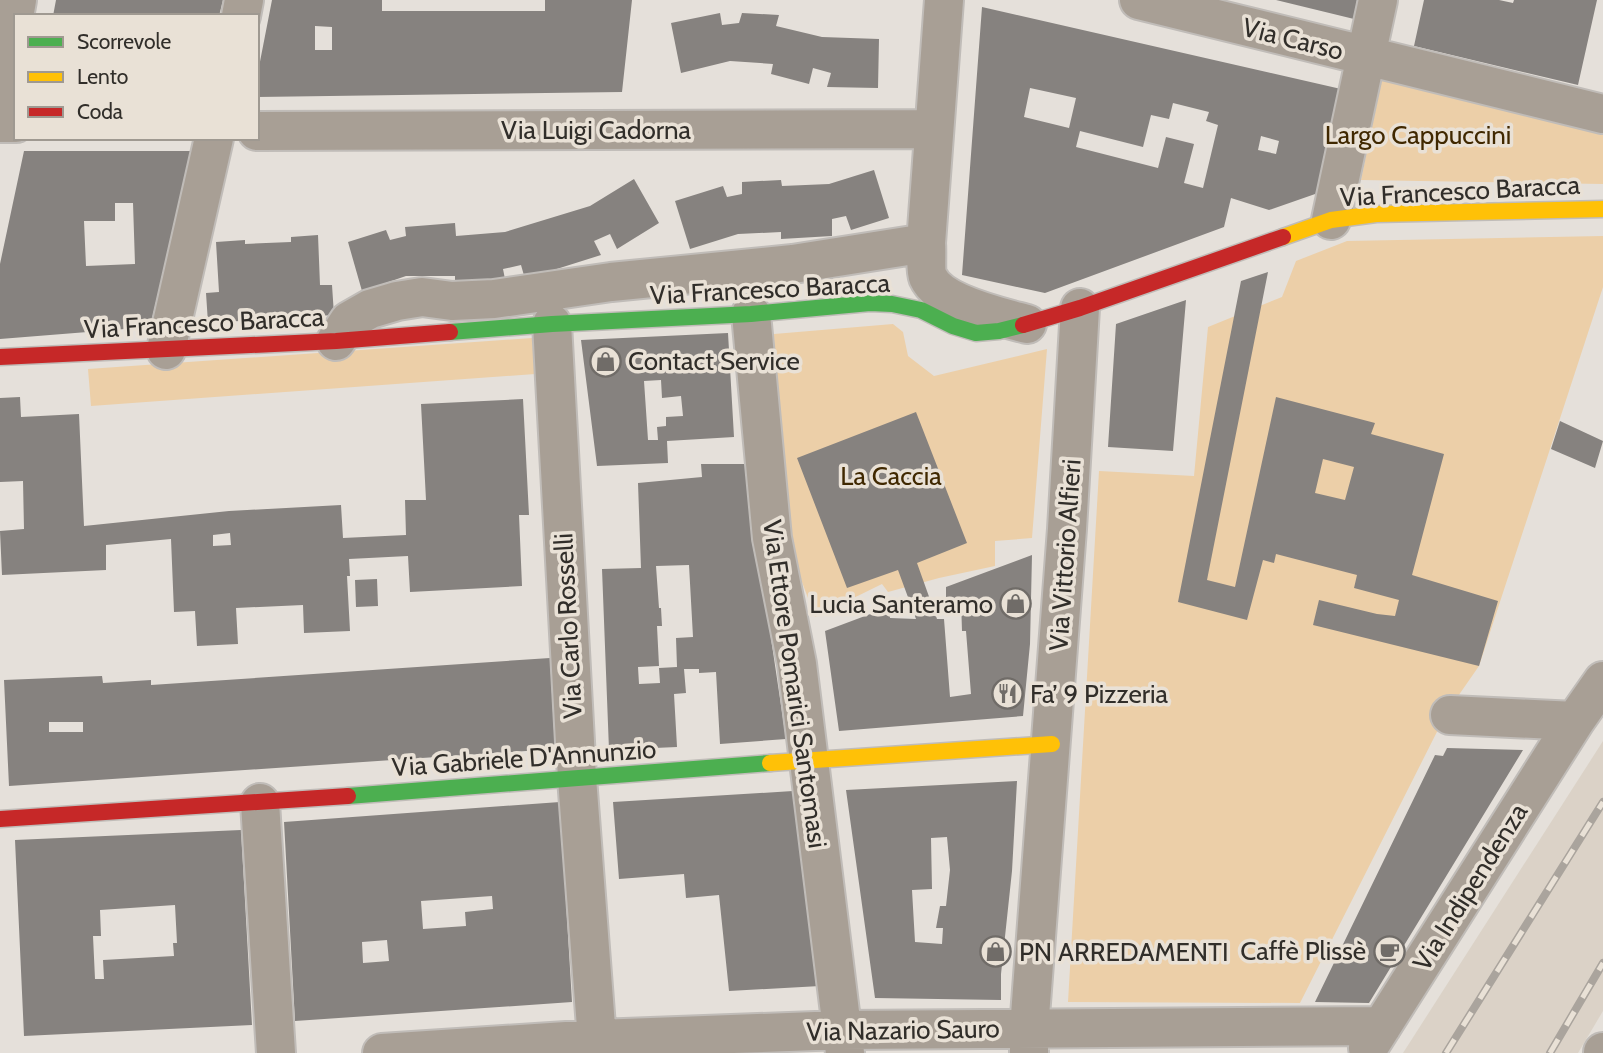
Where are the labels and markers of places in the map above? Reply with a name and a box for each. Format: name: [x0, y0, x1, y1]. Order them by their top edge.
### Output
shop icon: Contact Service: [588, 344, 622, 378]
place label: Contact Service: [628, 345, 800, 377]
shop icon: Lucia Santeramo: [999, 587, 1033, 621]
place label: Lucia Santeramo: [809, 588, 993, 620]
restaurant icon: Fa’ 9 Pizzeria: [990, 677, 1024, 711]
place label: Fa’ 9 Pizzeria: [1030, 678, 1169, 710]
cafe icon: Caffè Plissè: [1372, 934, 1406, 968]
shop icon: PN ARREDAMENTI: [979, 935, 1013, 969]
place label: Caffè Plissè: [1240, 935, 1366, 967]
place label: PN ARREDAMENTI: [1019, 936, 1229, 968]

